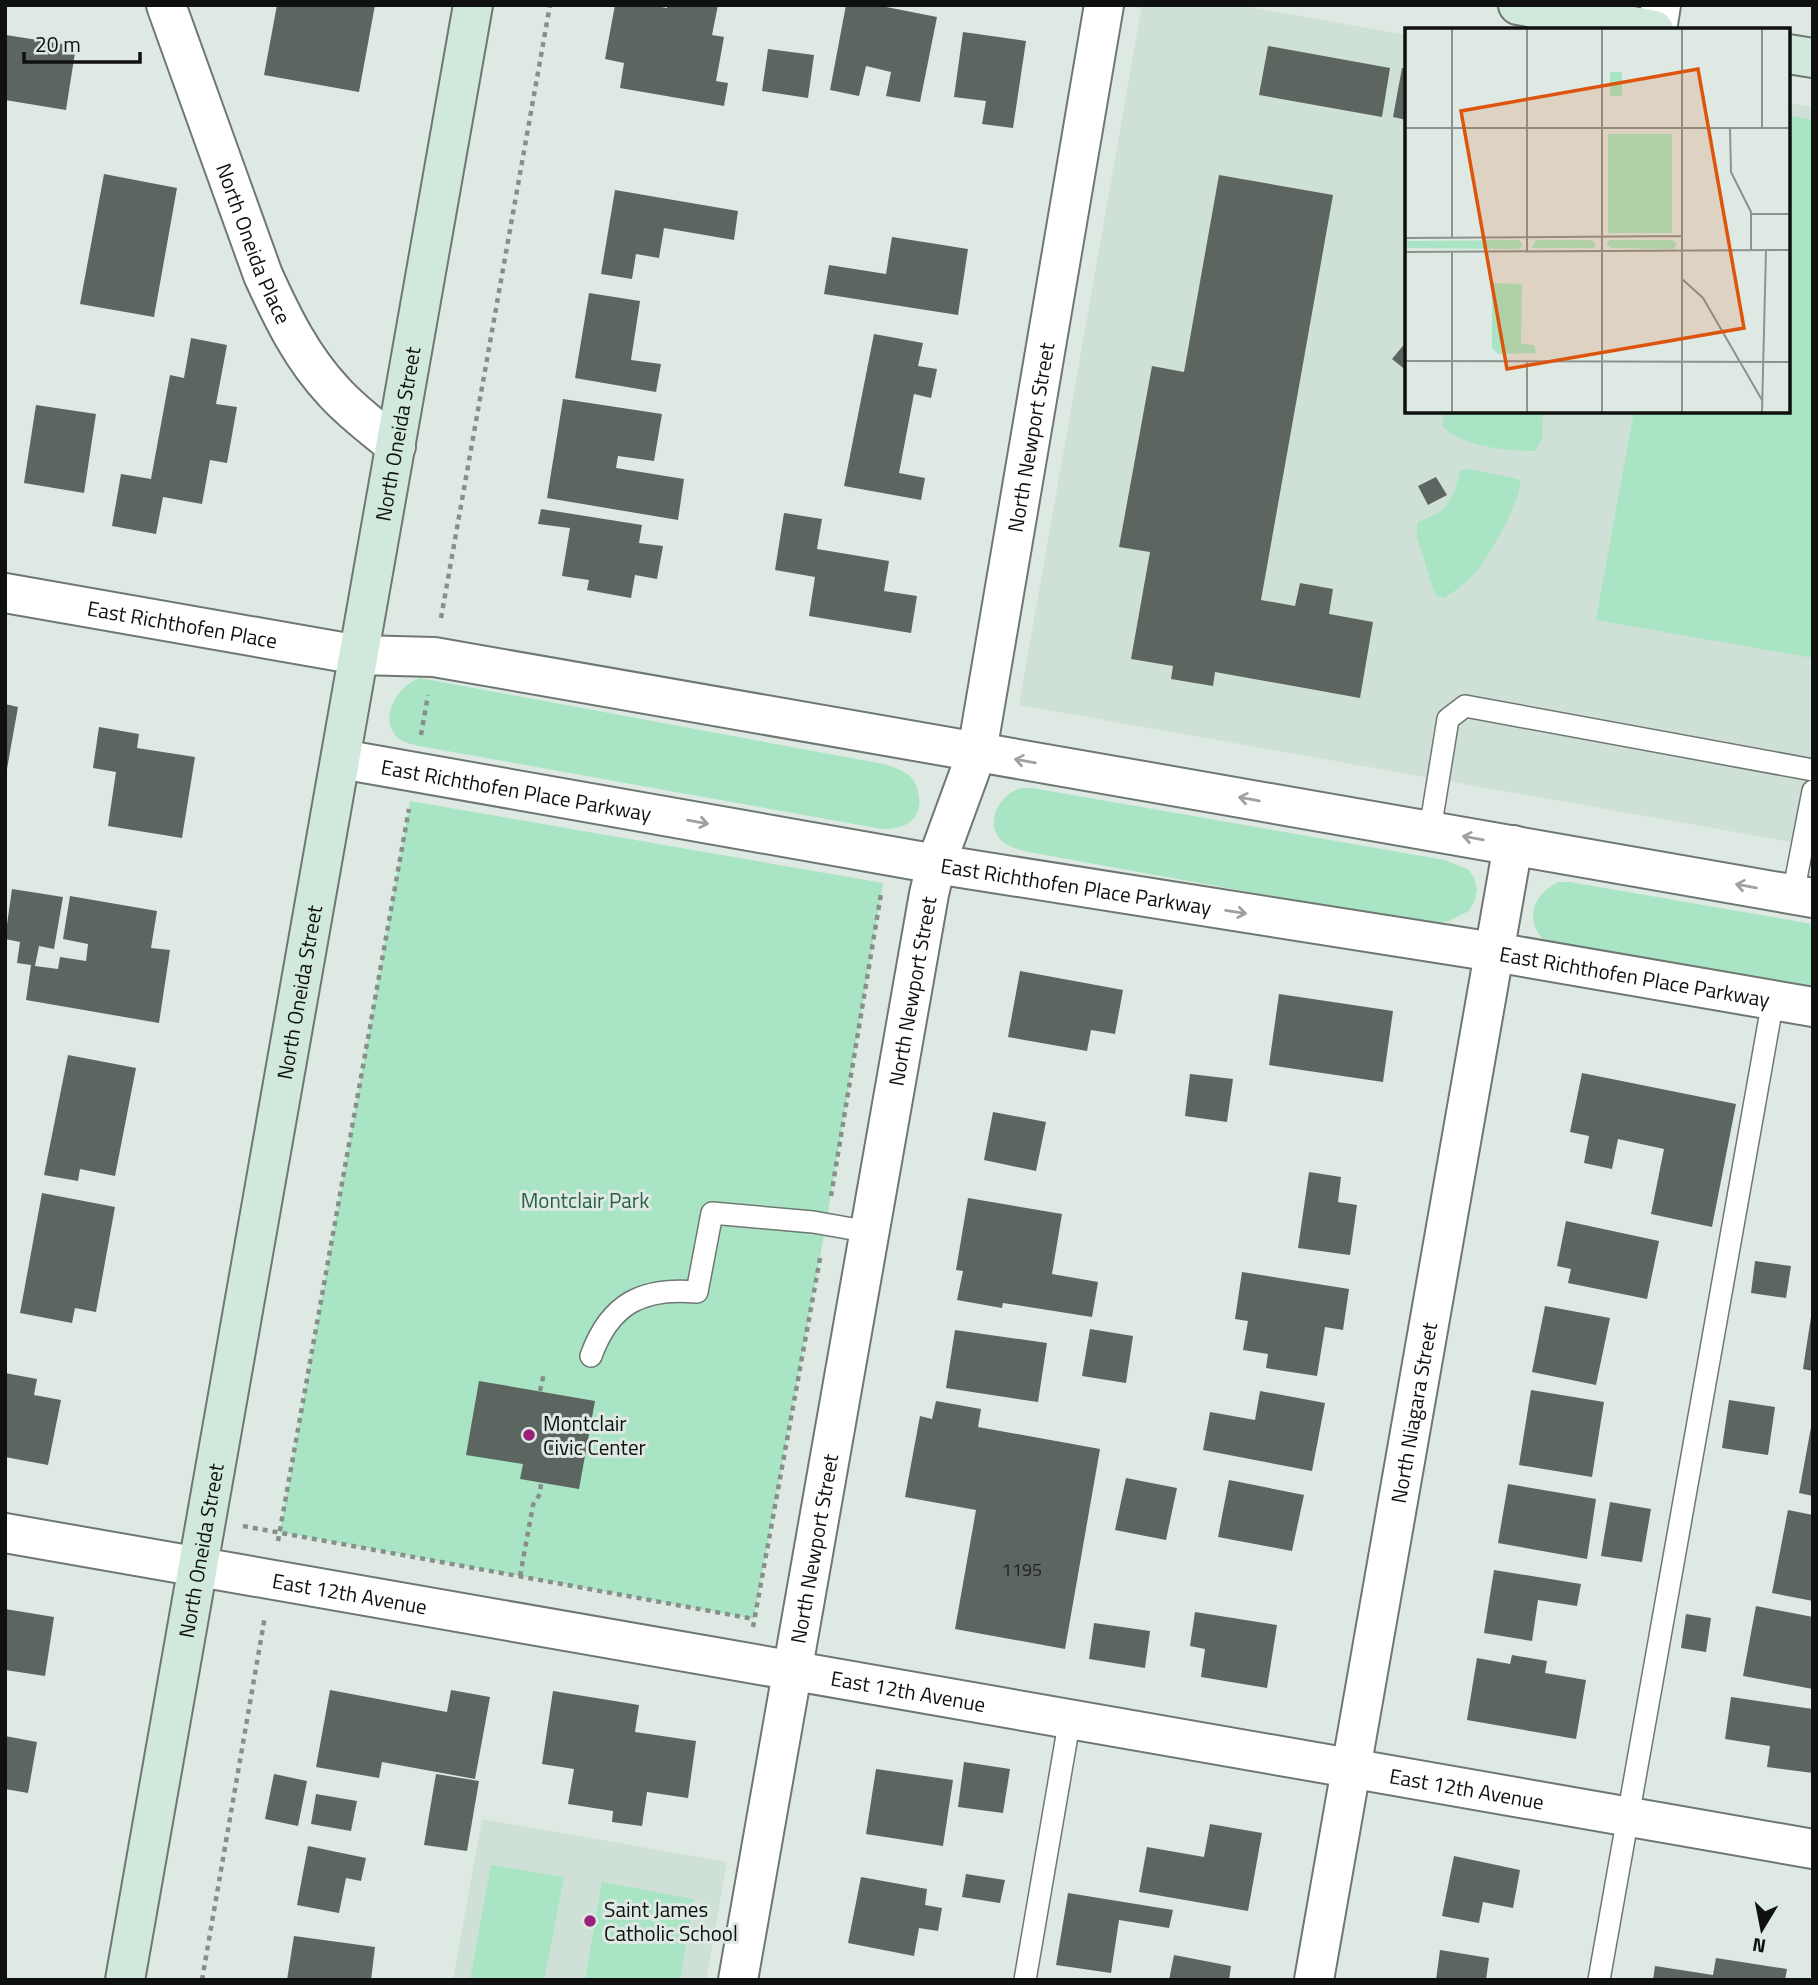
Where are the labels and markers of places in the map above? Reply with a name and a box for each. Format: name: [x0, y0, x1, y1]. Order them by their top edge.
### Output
place label: Montclair Civic Center: [543, 1407, 646, 1463]
marker: Montclair Civic Center: [521, 1427, 537, 1443]
place label: Saint James Catholic School: [604, 1893, 738, 1949]
marker: Saint James Catholic School: [582, 1913, 598, 1929]

